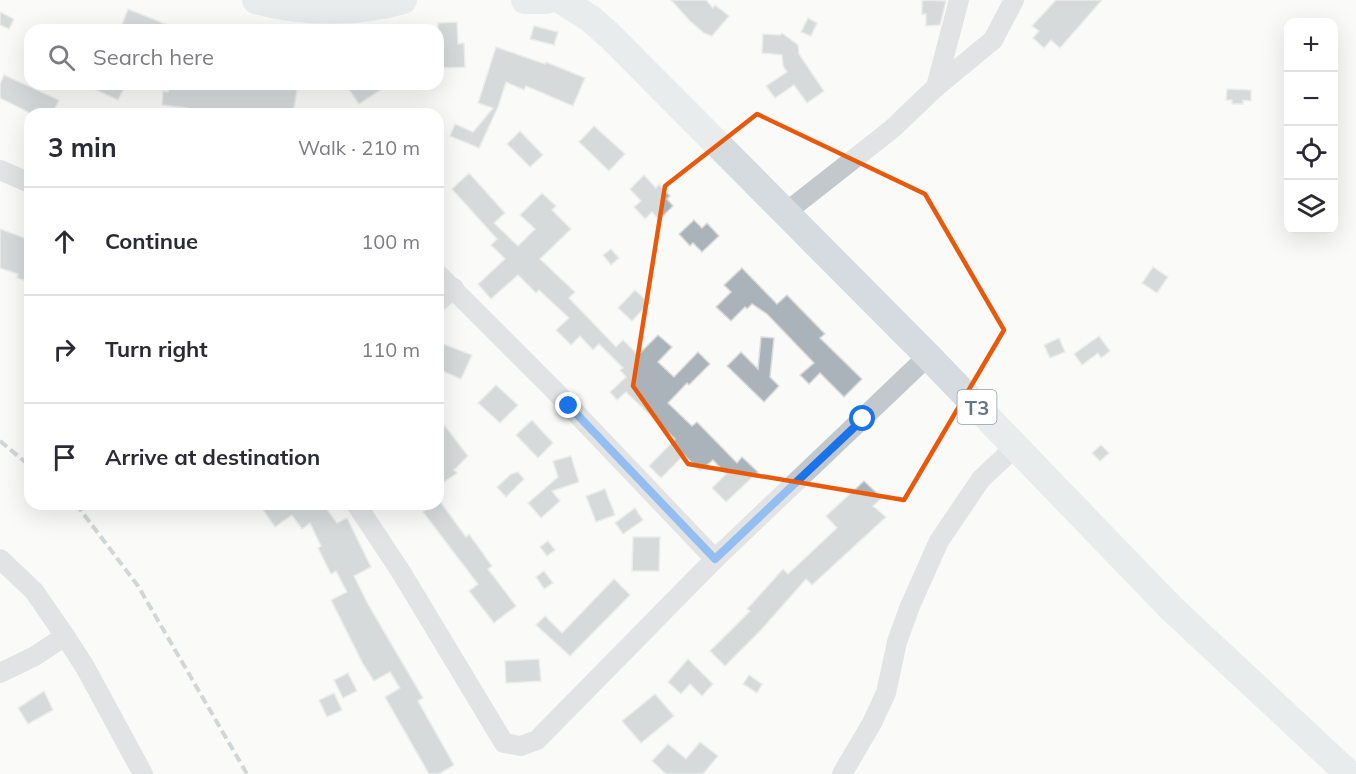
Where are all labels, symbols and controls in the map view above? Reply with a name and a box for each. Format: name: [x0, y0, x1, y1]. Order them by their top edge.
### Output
map controls: [1284, 18, 1338, 234]
button: +: [1284, 18, 1338, 72]
search box: [24, 24, 444, 90]
icon: search: [45, 41, 78, 74]
text: Search here: [93, 43, 214, 71]
button: −: [1284, 72, 1338, 126]
button: locate: [1284, 126, 1338, 180]
text: 3 min: [48, 131, 117, 164]
text: Walk · 210 m: [298, 135, 420, 160]
button: layers: [1284, 180, 1338, 234]
icon: ahead: [48, 225, 81, 258]
text: Continue: [105, 227, 198, 255]
text: 100 m: [361, 229, 420, 254]
icon: right: [48, 333, 81, 366]
text: Turn right: [105, 335, 208, 363]
text: 110 m: [361, 337, 420, 362]
road number: T3: [958, 390, 996, 424]
route end: [555, 392, 581, 418]
route start: [849, 405, 875, 431]
icon: arrive: [48, 441, 81, 474]
text: Arrive at destination: [105, 443, 320, 471]

